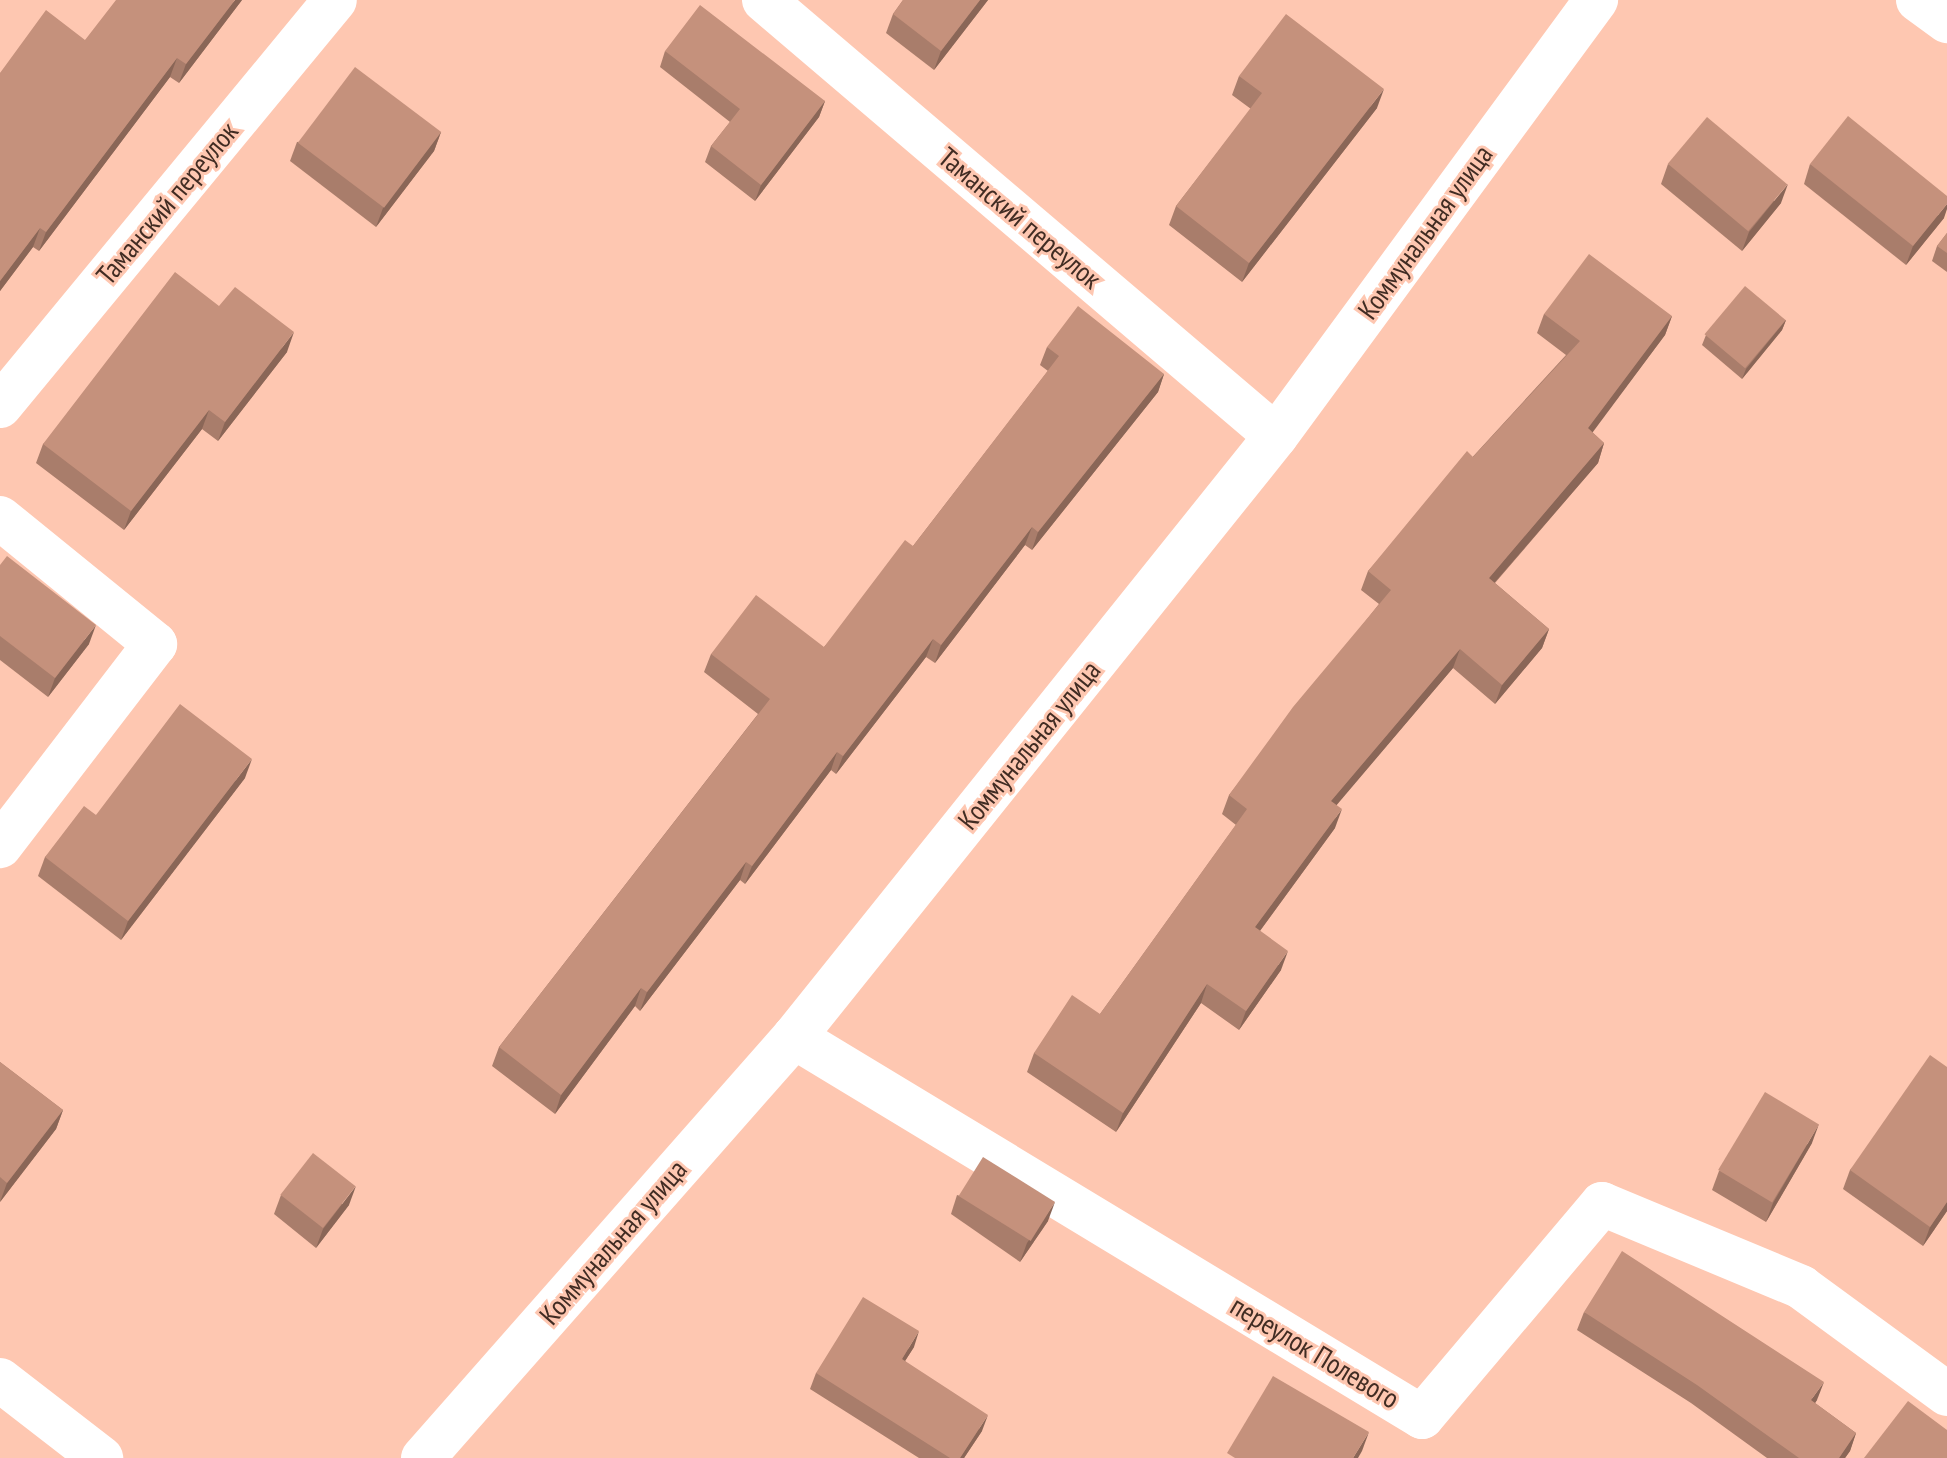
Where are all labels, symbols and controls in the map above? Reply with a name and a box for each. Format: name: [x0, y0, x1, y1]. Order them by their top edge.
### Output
street label: Таманский переулок: [89, 115, 245, 291]
street label: Коммунальная улица: [1351, 138, 1499, 326]
street label: Таманский переулок: [932, 140, 1108, 296]
street label: Коммунальная улица: [951, 654, 1107, 836]
street label: Коммунальная улица: [532, 1153, 694, 1331]
street label: переулок Полевого: [1225, 1289, 1405, 1415]

